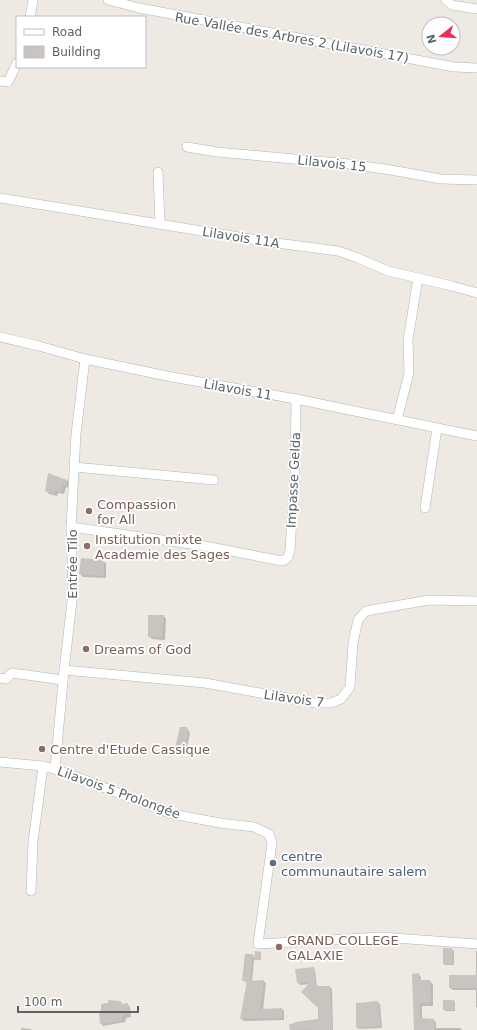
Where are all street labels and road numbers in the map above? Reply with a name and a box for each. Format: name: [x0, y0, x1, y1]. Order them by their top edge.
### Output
street label: Rue Vallée des Arbres 2 (Lilavois 17): [174, 10, 410, 65]
street label: Lilavois 15: [297, 152, 367, 175]
street label: Lilavois 11A: [201, 224, 281, 251]
street label: Lilavois 11: [203, 376, 273, 403]
street label: Impasse Gelda: [283, 432, 304, 529]
street label: Entrée Tilo: [65, 529, 80, 599]
street label: Lilavois 7: [263, 687, 325, 710]
street label: Lilavois 5 Prolongée: [55, 763, 182, 822]

